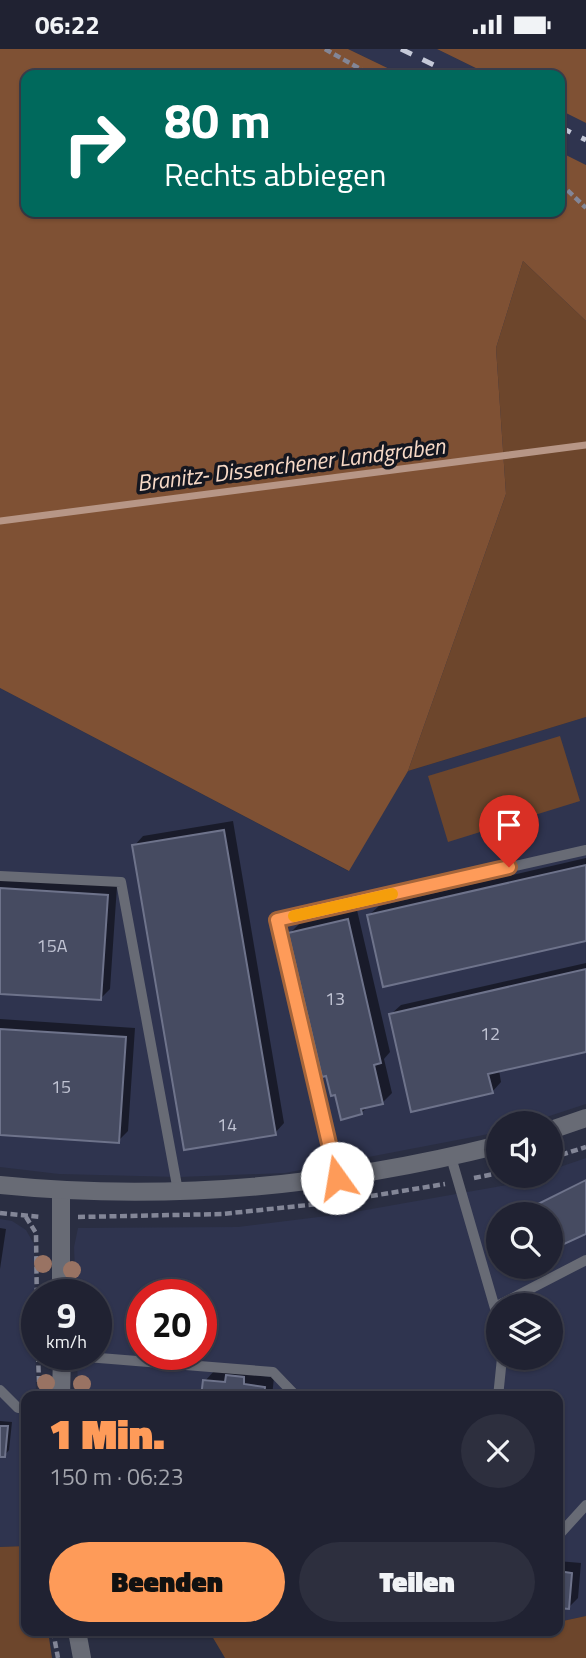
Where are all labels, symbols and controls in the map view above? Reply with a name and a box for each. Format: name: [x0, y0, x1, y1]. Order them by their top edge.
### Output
text: 06:22: [35, 5, 100, 44]
text: 80 m: [164, 82, 271, 157]
icon: right: [49, 98, 140, 189]
text: Rechts abbiegen: [164, 150, 386, 198]
water label: Branitz- Dissenchener Landgraben: [135, 428, 448, 500]
pin: [479, 795, 539, 867]
icon: arrive: [490, 806, 528, 844]
house number: 15A: [37, 932, 68, 959]
house number: 13: [325, 985, 345, 1012]
house number: 12: [480, 1020, 500, 1047]
house number: 15: [51, 1073, 71, 1100]
house number: 14: [217, 1111, 237, 1138]
map controls: [486, 1111, 563, 1370]
button: sound: [486, 1111, 563, 1188]
position arrow: [300, 1141, 374, 1215]
button: search: [486, 1202, 563, 1279]
speed limit sign: 20: [126, 1279, 217, 1370]
text: 9: [57, 1288, 76, 1342]
button: layers: [486, 1293, 563, 1370]
text: km/h: [46, 1328, 87, 1355]
text: 1 Min.: [49, 1401, 165, 1465]
button: close: [461, 1414, 535, 1488]
text: 150 m · 06:23: [49, 1459, 184, 1494]
button: Beenden: [49, 1542, 285, 1622]
button: Teilen: [299, 1542, 535, 1622]

